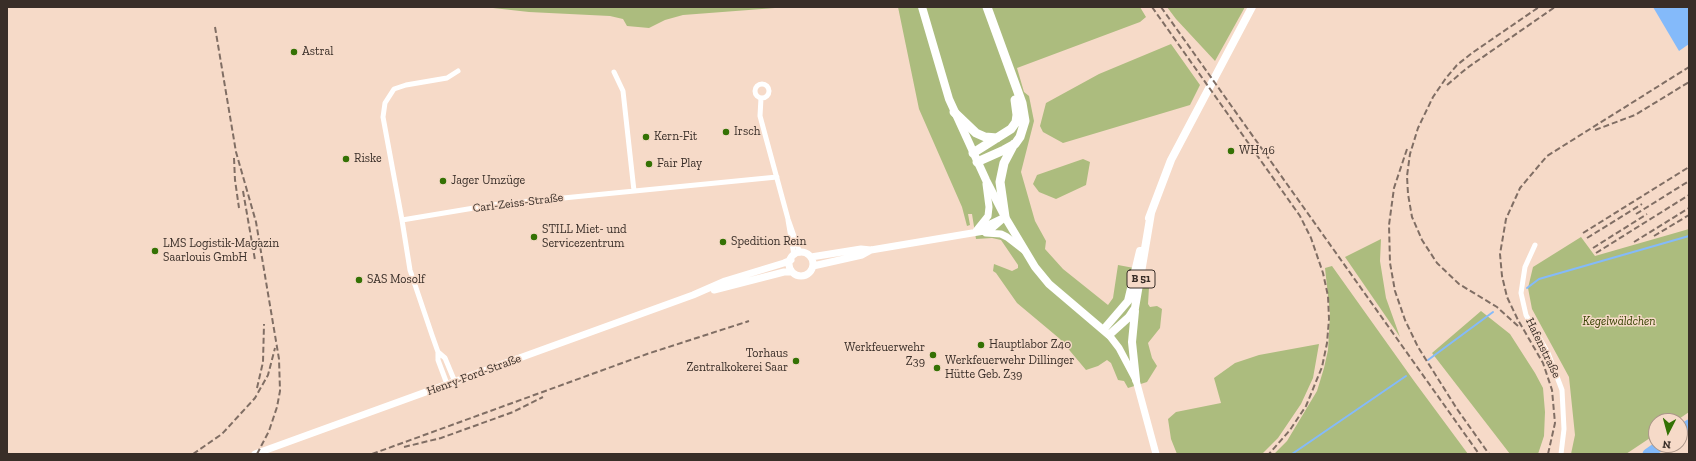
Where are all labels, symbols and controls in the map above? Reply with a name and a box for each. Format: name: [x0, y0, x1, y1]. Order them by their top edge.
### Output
place label: Astral: [302, 45, 334, 59]
marker: Astral: [289, 47, 299, 57]
place label: Irsch: [734, 125, 760, 139]
marker: Irsch: [721, 127, 731, 137]
place label: Kern-Fit: [654, 130, 697, 144]
marker: Kern-Fit: [641, 132, 651, 142]
place label: WH 46: [1239, 144, 1275, 158]
marker: WH 46: [1226, 146, 1236, 156]
place label: Riske: [354, 152, 382, 166]
marker: Riske: [341, 154, 351, 164]
place label: Fair Play: [657, 157, 702, 171]
marker: Fair Play: [644, 159, 654, 169]
place label: Jager Umzüge: [451, 174, 525, 188]
marker: Jager Umzüge: [438, 176, 448, 186]
street label: Carl-Zeiss-Straße: [472, 190, 564, 216]
place label: STILL Miet- und Servicezentrum: [542, 223, 627, 251]
marker: STILL Miet- und Servicezentrum: [529, 232, 539, 242]
place label: Spedition Rein: [731, 235, 806, 249]
place label: LMS Logistik-Magazin Saarlouis GmbH: [163, 237, 279, 265]
marker: Spedition Rein: [718, 237, 728, 247]
marker: LMS Logistik-Magazin Saarlouis GmbH: [150, 246, 160, 256]
road number: B 51: [1127, 270, 1155, 288]
place label: SAS Mosolf: [367, 273, 425, 287]
marker: SAS Mosolf: [354, 275, 364, 285]
park label: Kegelwäldchen: [1582, 315, 1656, 329]
street label: Hafenstraße: [1522, 316, 1564, 380]
place label: Hauptlabor Z40: [989, 338, 1071, 352]
marker: Hauptlabor Z40: [976, 340, 986, 350]
place label: Werkfeuerwehr Z39: [844, 341, 925, 369]
place label: Torhaus Zentralkokerei Saar: [686, 347, 788, 375]
marker: Werkfeuerwehr Z39: [928, 350, 938, 360]
street label: Henry-Ford-Straße: [425, 351, 523, 399]
place label: Werkfeuerwehr Dillinger Hütte Geb. Z39: [945, 354, 1074, 382]
marker: Torhaus Zentralkokerei Saar: [791, 356, 801, 366]
marker: Werkfeuerwehr Dillinger Hütte Geb. Z39: [932, 363, 942, 373]
north arrow: [1648, 413, 1688, 453]
text: N: [1662, 438, 1672, 451]

